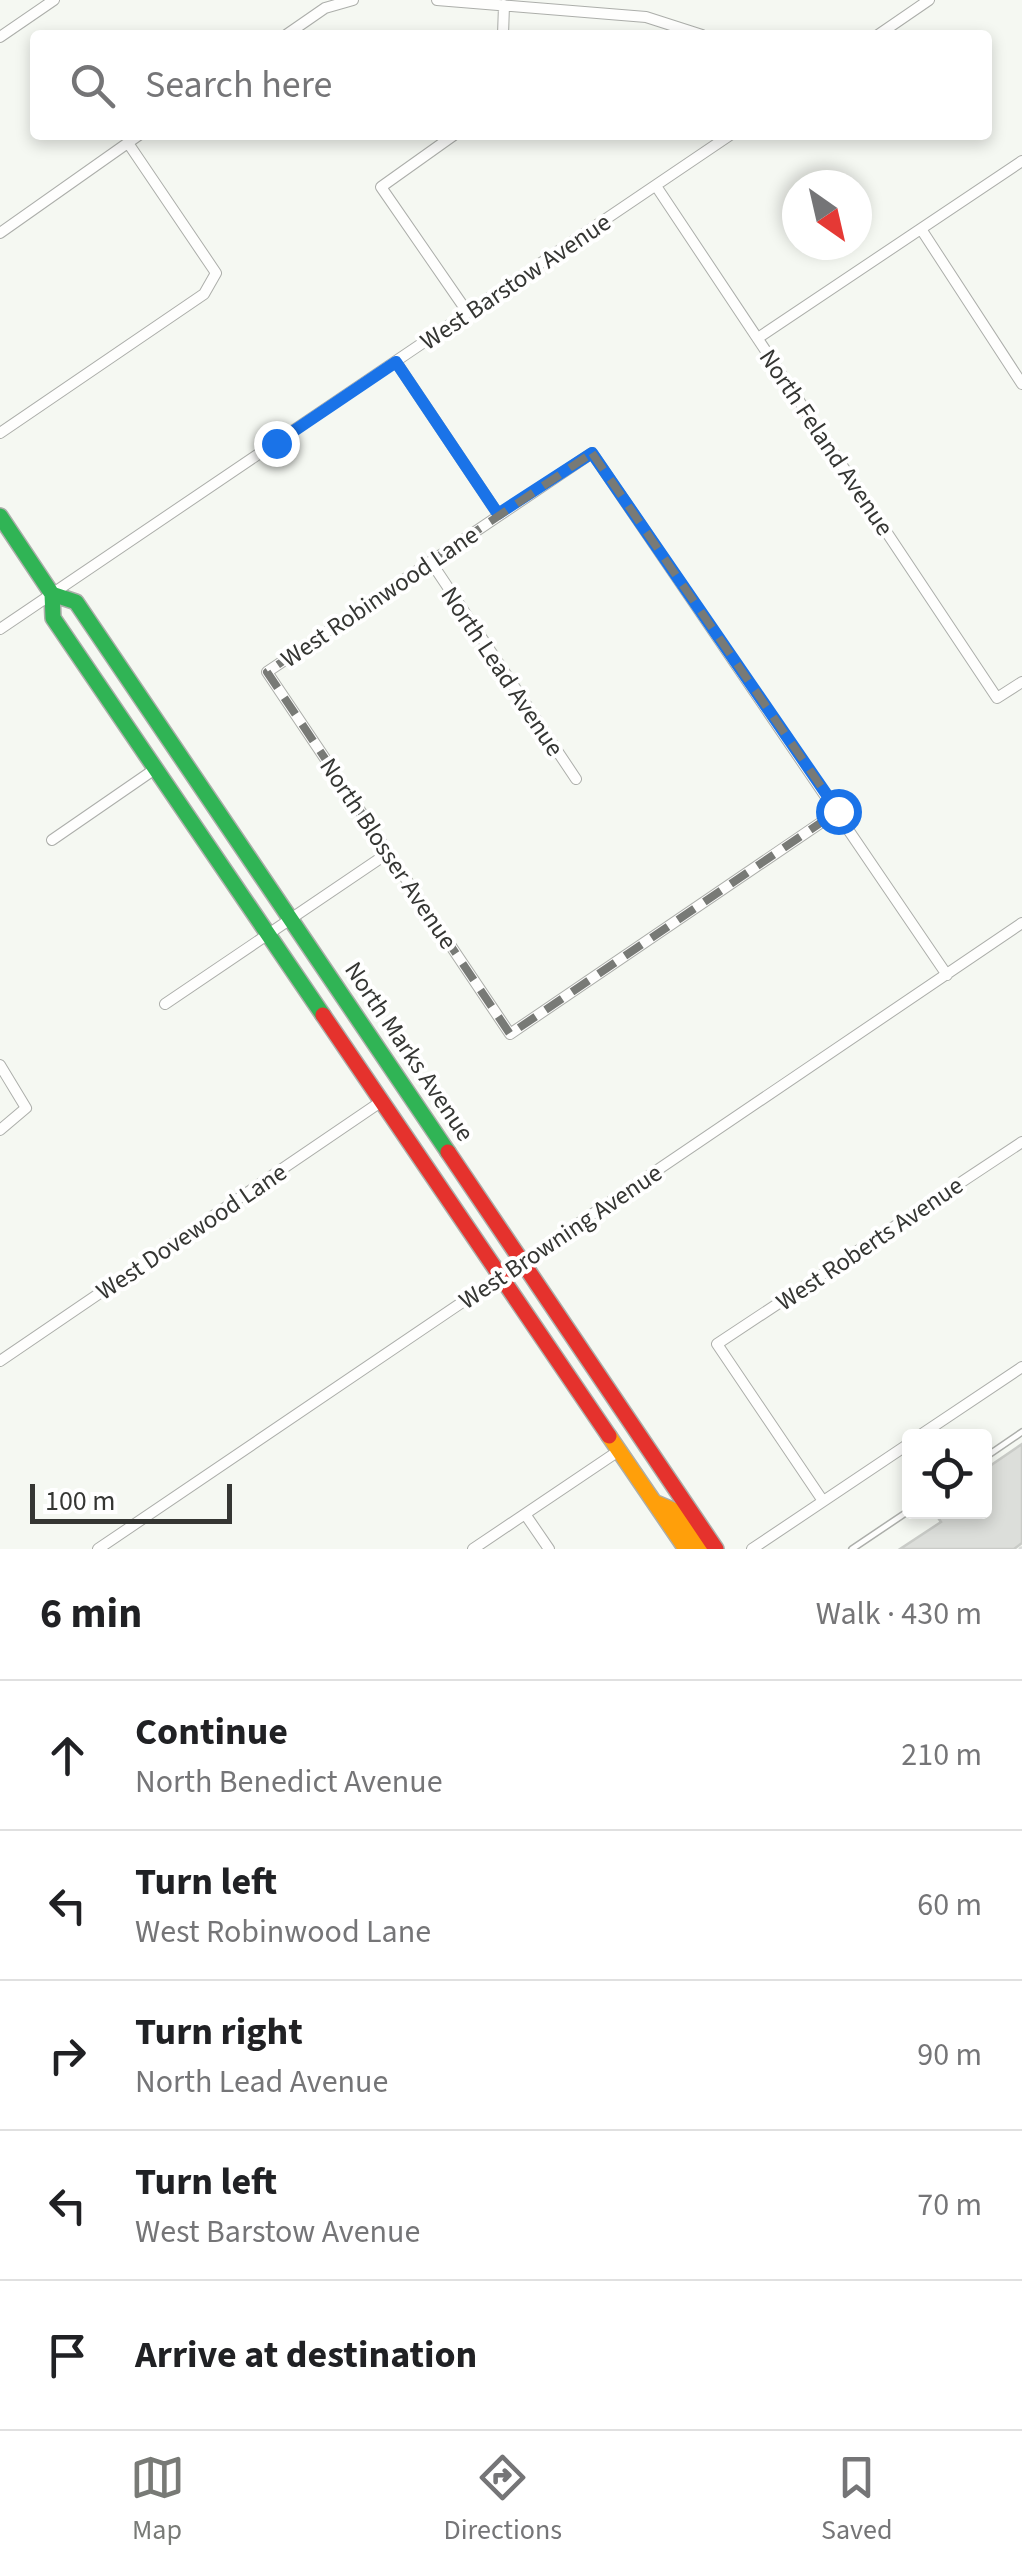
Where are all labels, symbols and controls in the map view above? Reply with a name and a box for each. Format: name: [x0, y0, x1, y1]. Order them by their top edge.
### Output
search box: [30, 30, 992, 140]
icon: search: [65, 58, 120, 113]
text: Search here: [145, 58, 332, 112]
north arrow: [782, 170, 872, 260]
street label: West Barstow Avenue: [413, 205, 618, 359]
street label: North Feland Avenue: [750, 342, 902, 543]
route end: [254, 421, 300, 467]
street label: West Robinwood Lane: [274, 517, 486, 676]
street label: North Lead Avenue: [432, 579, 572, 764]
street label: North Blosser Avenue: [311, 751, 466, 957]
route start: [816, 789, 862, 835]
street label: North Marks Avenue: [336, 955, 483, 1149]
street label: West Dovewood Lane: [89, 1155, 294, 1309]
street label: West Browning Avenue: [452, 1155, 669, 1318]
street label: West Roberts Avenue: [769, 1168, 970, 1320]
map controls: [902, 1429, 992, 1519]
button: locate: [902, 1429, 992, 1519]
scale bar: [30, 1479, 232, 1523]
text: 100 m: [45, 1481, 116, 1521]
text: 6 min: [40, 1584, 142, 1644]
text: Walk · 430 m: [816, 1591, 982, 1637]
text: Continue: [135, 1705, 288, 1759]
icon: ahead: [40, 1728, 95, 1783]
text: 210 m: [901, 1732, 982, 1778]
text: North Benedict Avenue: [135, 1759, 443, 1805]
text: Turn left: [135, 1855, 277, 1909]
icon: left: [40, 1878, 95, 1933]
text: 60 m: [917, 1882, 982, 1928]
text: West Robinwood Lane: [135, 1909, 431, 1955]
text: Turn right: [135, 2005, 303, 2059]
icon: right: [40, 2028, 95, 2083]
text: 90 m: [917, 2032, 982, 2078]
text: North Lead Avenue: [135, 2059, 388, 2105]
text: Turn left: [135, 2155, 277, 2209]
icon: left: [40, 2178, 95, 2233]
text: 70 m: [917, 2182, 982, 2228]
text: West Barstow Avenue: [135, 2209, 420, 2255]
icon: arrive: [40, 2328, 95, 2383]
text: Arrive at destination: [135, 2328, 477, 2382]
tab: Map: [130, 2450, 185, 2550]
tab: Directions: [444, 2450, 562, 2550]
tab: Saved: [821, 2450, 892, 2550]

